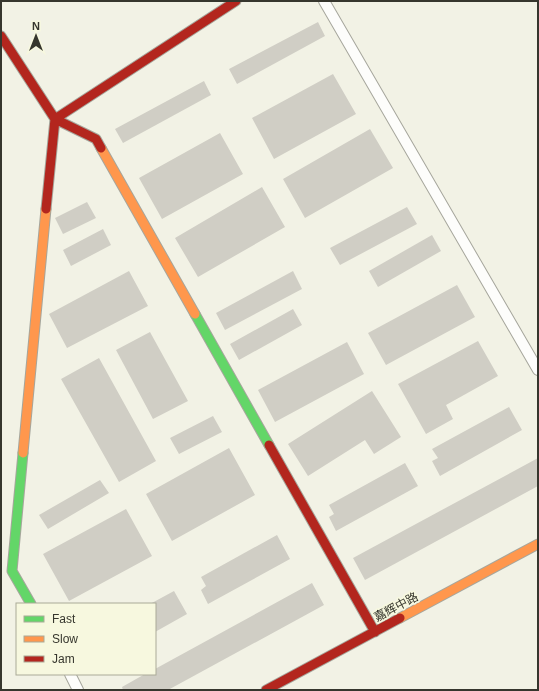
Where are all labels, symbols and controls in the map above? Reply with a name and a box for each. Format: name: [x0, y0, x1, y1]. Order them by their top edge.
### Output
north arrow: [16, 16, 56, 56]
text: N: [32, 20, 40, 32]
street label: 嘉辉中路: [372, 590, 420, 624]
legend: [16, 603, 156, 675]
text: Fast: [52, 612, 76, 626]
text: Slow: [52, 632, 78, 646]
text: Jam: [52, 652, 75, 666]

